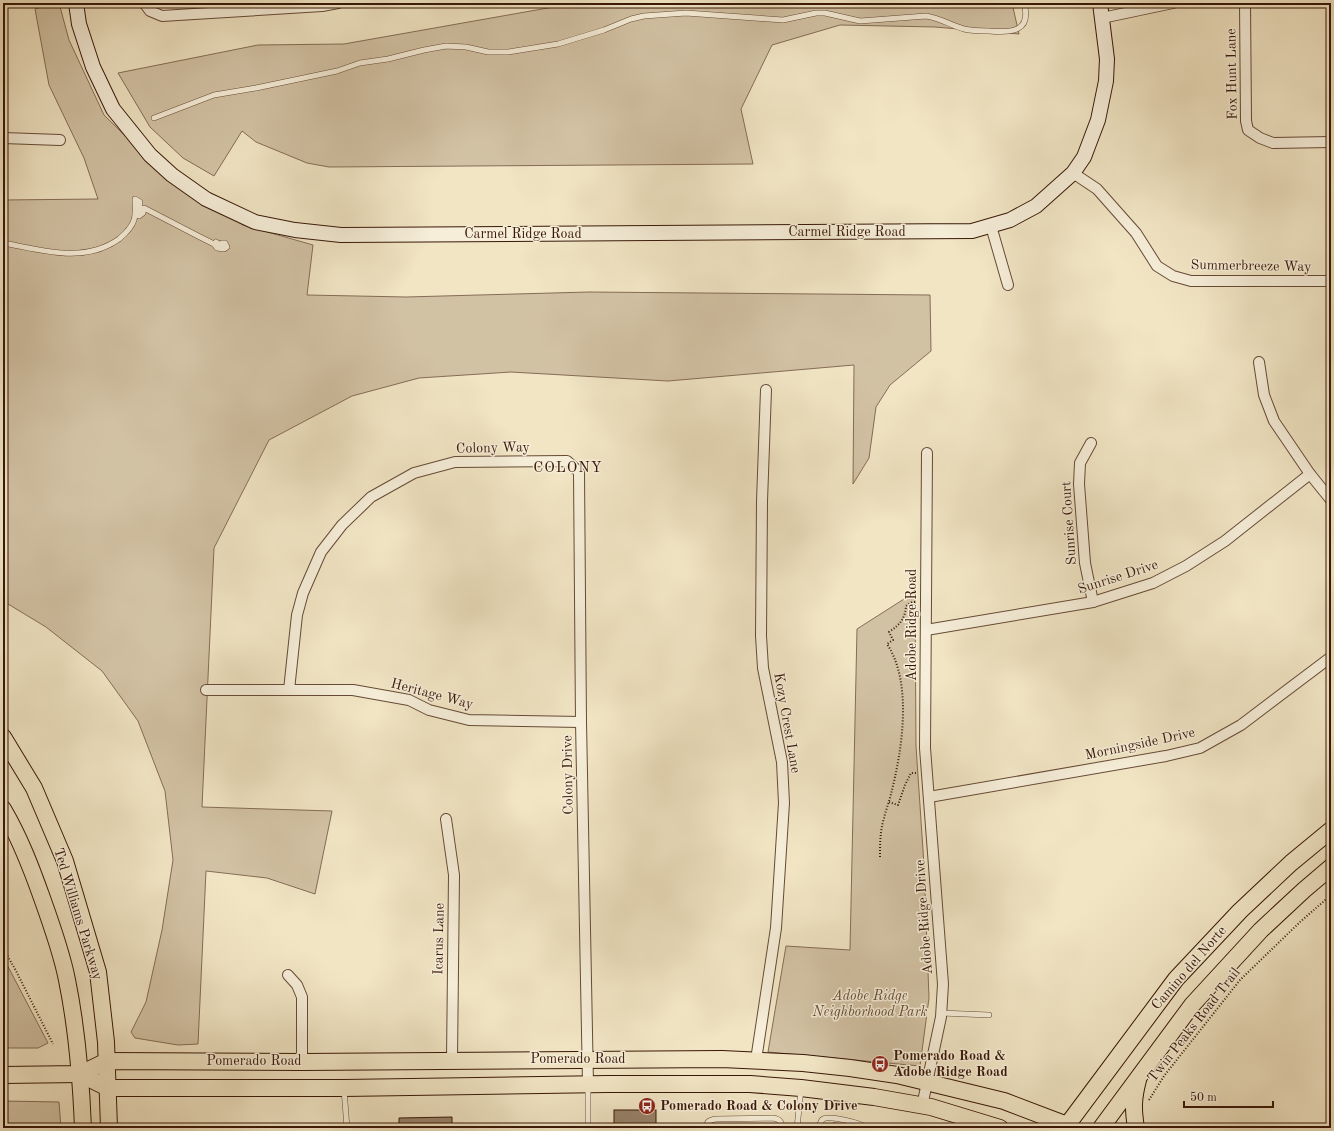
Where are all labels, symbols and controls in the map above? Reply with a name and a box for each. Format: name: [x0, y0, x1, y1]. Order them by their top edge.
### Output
street label: Fox Hunt Lane: [1224, 28, 1240, 120]
street label: Carmel Ridge Road: [788, 225, 906, 239]
street label: Carmel Ridge Road: [464, 227, 582, 241]
street label: Summerbreeze Way: [1190, 258, 1312, 274]
street label: Colony Way: [456, 440, 531, 456]
district label: COLONY: [533, 461, 603, 476]
street label: Sunrise Court: [1059, 480, 1079, 565]
street label: Sunrise Drive: [1076, 557, 1160, 597]
street label: Adobe Ridge Road: [905, 569, 919, 681]
street label: Kozy Crest Lane: [771, 672, 803, 774]
street label: Heritage Way: [389, 676, 475, 712]
street label: Morningside Drive: [1084, 726, 1196, 762]
street label: Colony Drive: [560, 735, 576, 815]
street label: Ted Williams Parkway: [51, 846, 105, 982]
street label: Adobe Ridge Drive: [913, 859, 935, 975]
street label: Icarus Lane: [431, 903, 447, 975]
street label: Camino del Norte: [1149, 923, 1229, 1013]
street label: Twin Peaks Road Trail: [1145, 965, 1243, 1085]
park label: Adobe Ridge Neighborhood Park: [812, 989, 928, 1020]
place label: Pomerado Road & Adobe Ridge Road: [893, 1049, 1008, 1079]
street label: Pomerado Road: [530, 1052, 626, 1066]
street label: Pomerado Road: [206, 1054, 302, 1068]
bus stop icon: Pomerado Road & Adobe Ridge Road: [870, 1054, 890, 1074]
scale bar: [1184, 1083, 1273, 1109]
text: 50 m: [1190, 1091, 1217, 1104]
bus stop icon: Pomerado Road & Colony Drive: [637, 1096, 657, 1116]
place label: Pomerado Road & Colony Drive: [660, 1099, 858, 1113]

